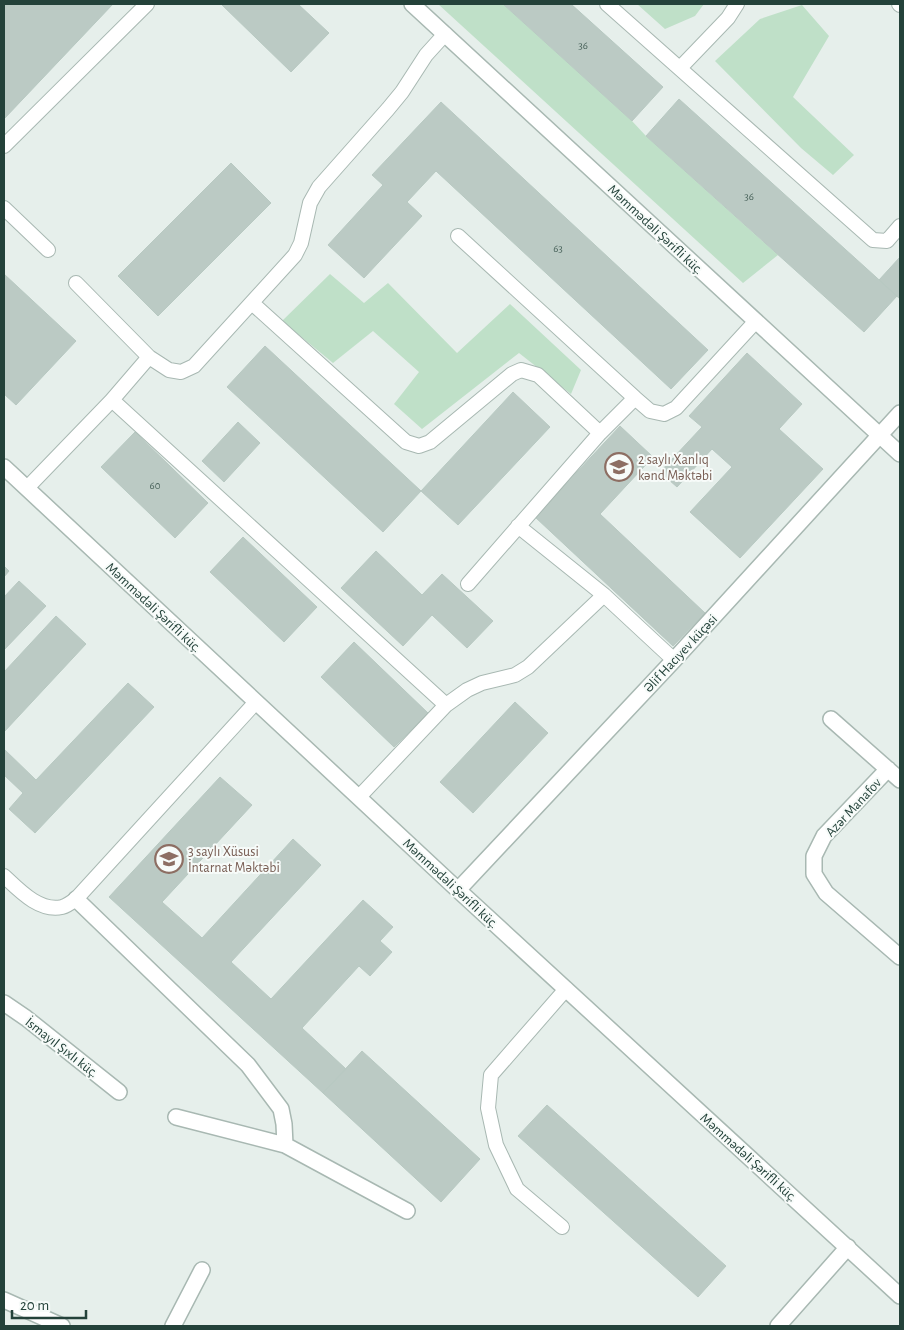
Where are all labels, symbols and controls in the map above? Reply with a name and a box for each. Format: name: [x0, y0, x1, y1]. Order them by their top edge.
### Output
house number: 36: [578, 40, 588, 51]
street label: Məmmədəli Şərifli küç.: [605, 182, 706, 277]
house number: 36: [744, 191, 754, 202]
house number: 63: [553, 243, 563, 254]
school or university icon: 2 saylı Xanlıq kənd Məktəbi: [604, 452, 634, 482]
place label: 2 saylı Xanlıq kənd Məktəbi: [638, 453, 712, 483]
house number: 60: [150, 480, 161, 491]
street label: Məmmədəli Şərifli küç.: [103, 560, 204, 655]
street label: Əlif Hacıyev küçəsi: [641, 612, 720, 695]
street label: Azər Manafov: [823, 776, 884, 840]
street label: Məmmədəli Şərifli küç.: [400, 836, 501, 931]
school or university icon: 3 saylı Xüsusi İntarnat Məktəbi: [154, 844, 184, 874]
place label: 3 saylı Xüsusi İntarnat Məktəbi: [188, 845, 280, 875]
street label: İsmayıl Şıxlı küç.: [22, 1013, 102, 1080]
street label: Məmmədəli Şərifli küç.: [697, 1111, 799, 1205]
scale bar: [12, 1288, 86, 1320]
text: 20 m: [20, 1298, 49, 1313]

